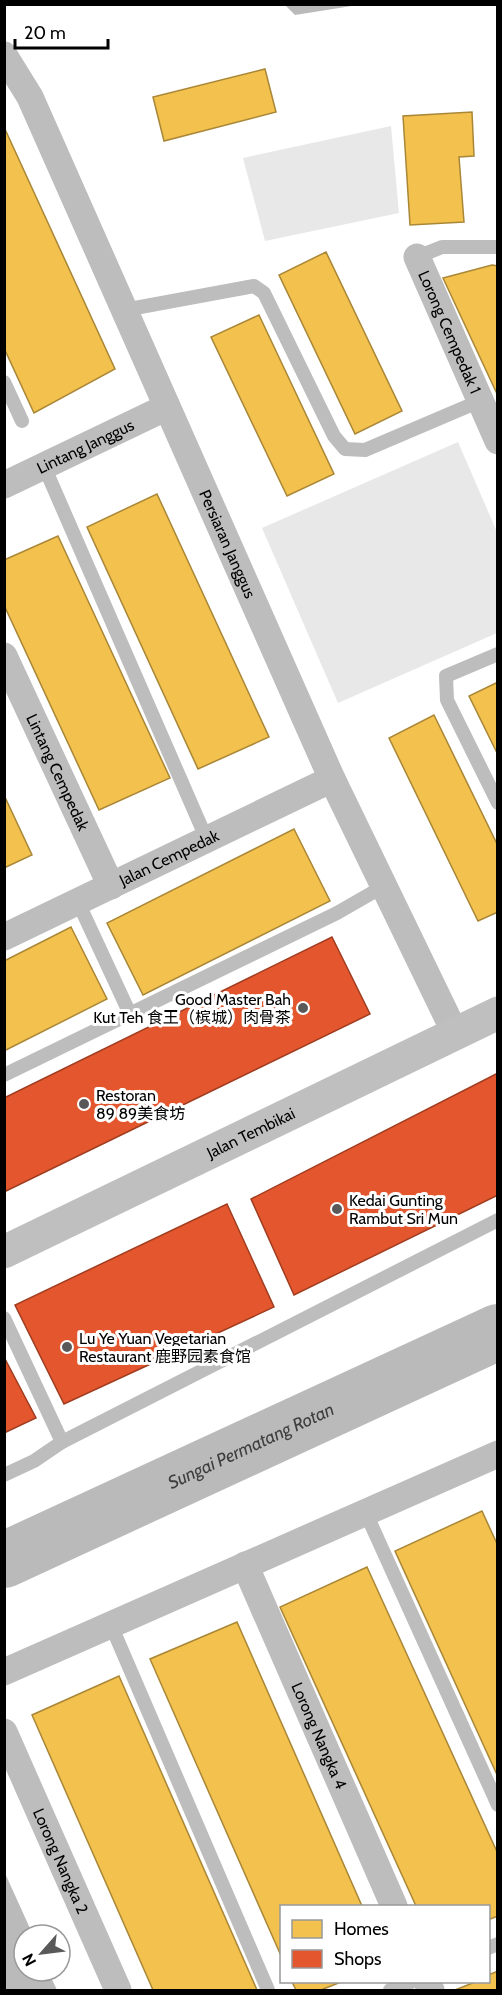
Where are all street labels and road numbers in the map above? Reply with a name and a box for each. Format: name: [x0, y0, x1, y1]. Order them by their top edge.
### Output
street label: Lorong Cempedak 1: [414, 268, 485, 397]
street label: Lintang Janggus: [34, 415, 137, 478]
street label: Persiaran Janggus: [195, 487, 260, 601]
street label: Lintang Cempedak: [22, 711, 93, 834]
street label: Jalan Cempedak: [115, 826, 223, 891]
street label: Jalan Tembikai: [203, 1104, 298, 1163]
street label: Lorong Nangka 4: [287, 1679, 351, 1792]
street label: Lorong Nangka 2: [29, 1805, 92, 1917]

